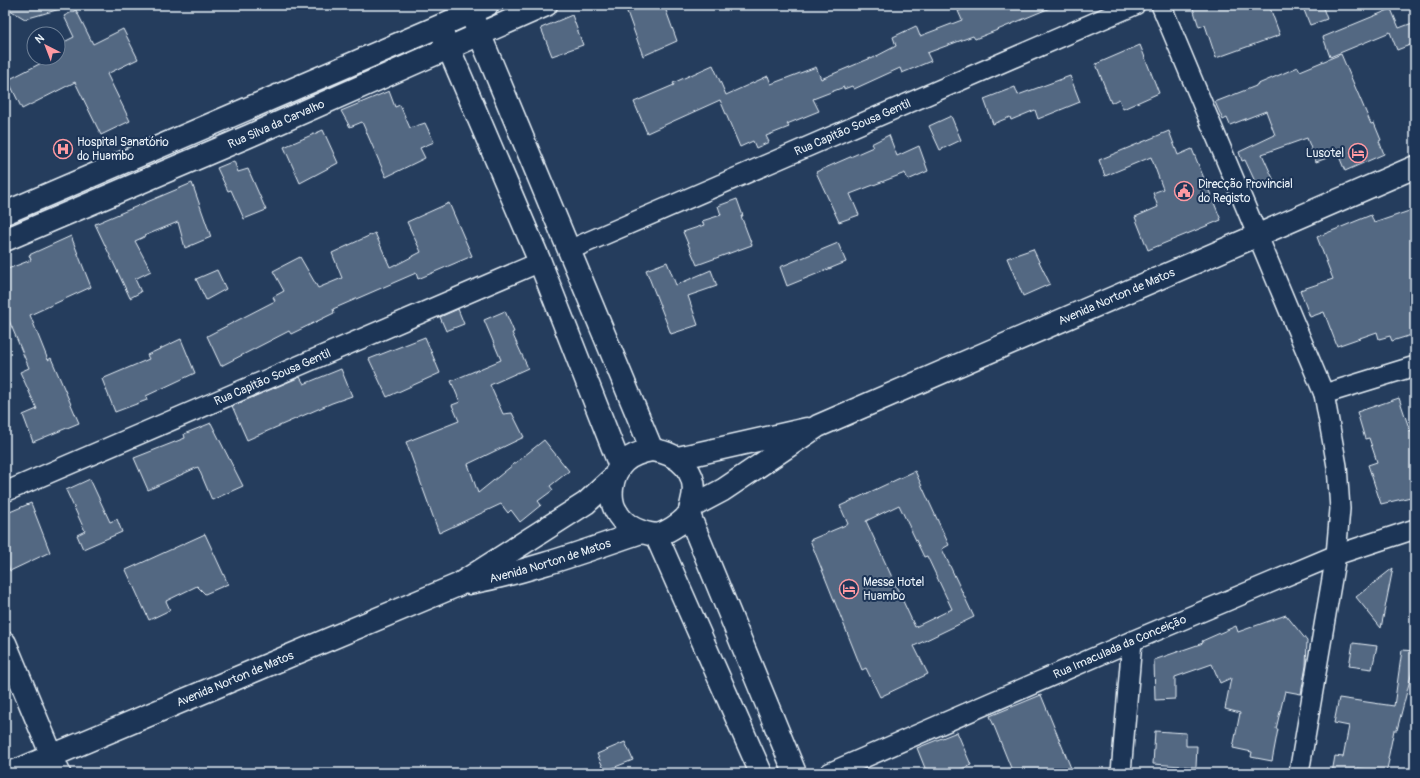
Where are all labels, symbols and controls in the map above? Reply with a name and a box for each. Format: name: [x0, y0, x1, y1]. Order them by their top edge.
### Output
north arrow: [26, 26, 66, 66]
text: N: [33, 31, 47, 46]
street label: Rua Capitão Sousa Gentil: [792, 95, 913, 159]
street label: Rua Silva da Carvalho: [226, 96, 327, 152]
place label: Hospital Sanatório do Huambo: [77, 135, 169, 164]
hospital icon: Hospital Sanatório do Huambo: [52, 138, 74, 160]
hotel icon: Lusotel: [1347, 142, 1369, 164]
place label: Lusotel: [1306, 146, 1344, 161]
place label: Direcção Provincial do Registo: [1198, 177, 1293, 206]
public building icon: Direcção Provincial do Registo: [1173, 180, 1195, 202]
street label: Avenida Norton de Matos: [1056, 264, 1178, 328]
street label: Rua Capitão Sousa Gentil: [212, 345, 333, 409]
street label: Avenida Norton de Matos: [488, 535, 613, 586]
place label: Messe Hotel Huambo: [863, 575, 925, 604]
hotel icon: Messe Hotel Huambo: [838, 578, 860, 600]
street label: Rua Imaculada da Conceição: [1051, 611, 1189, 682]
street label: Avenida Norton de Matos: [174, 647, 296, 710]

